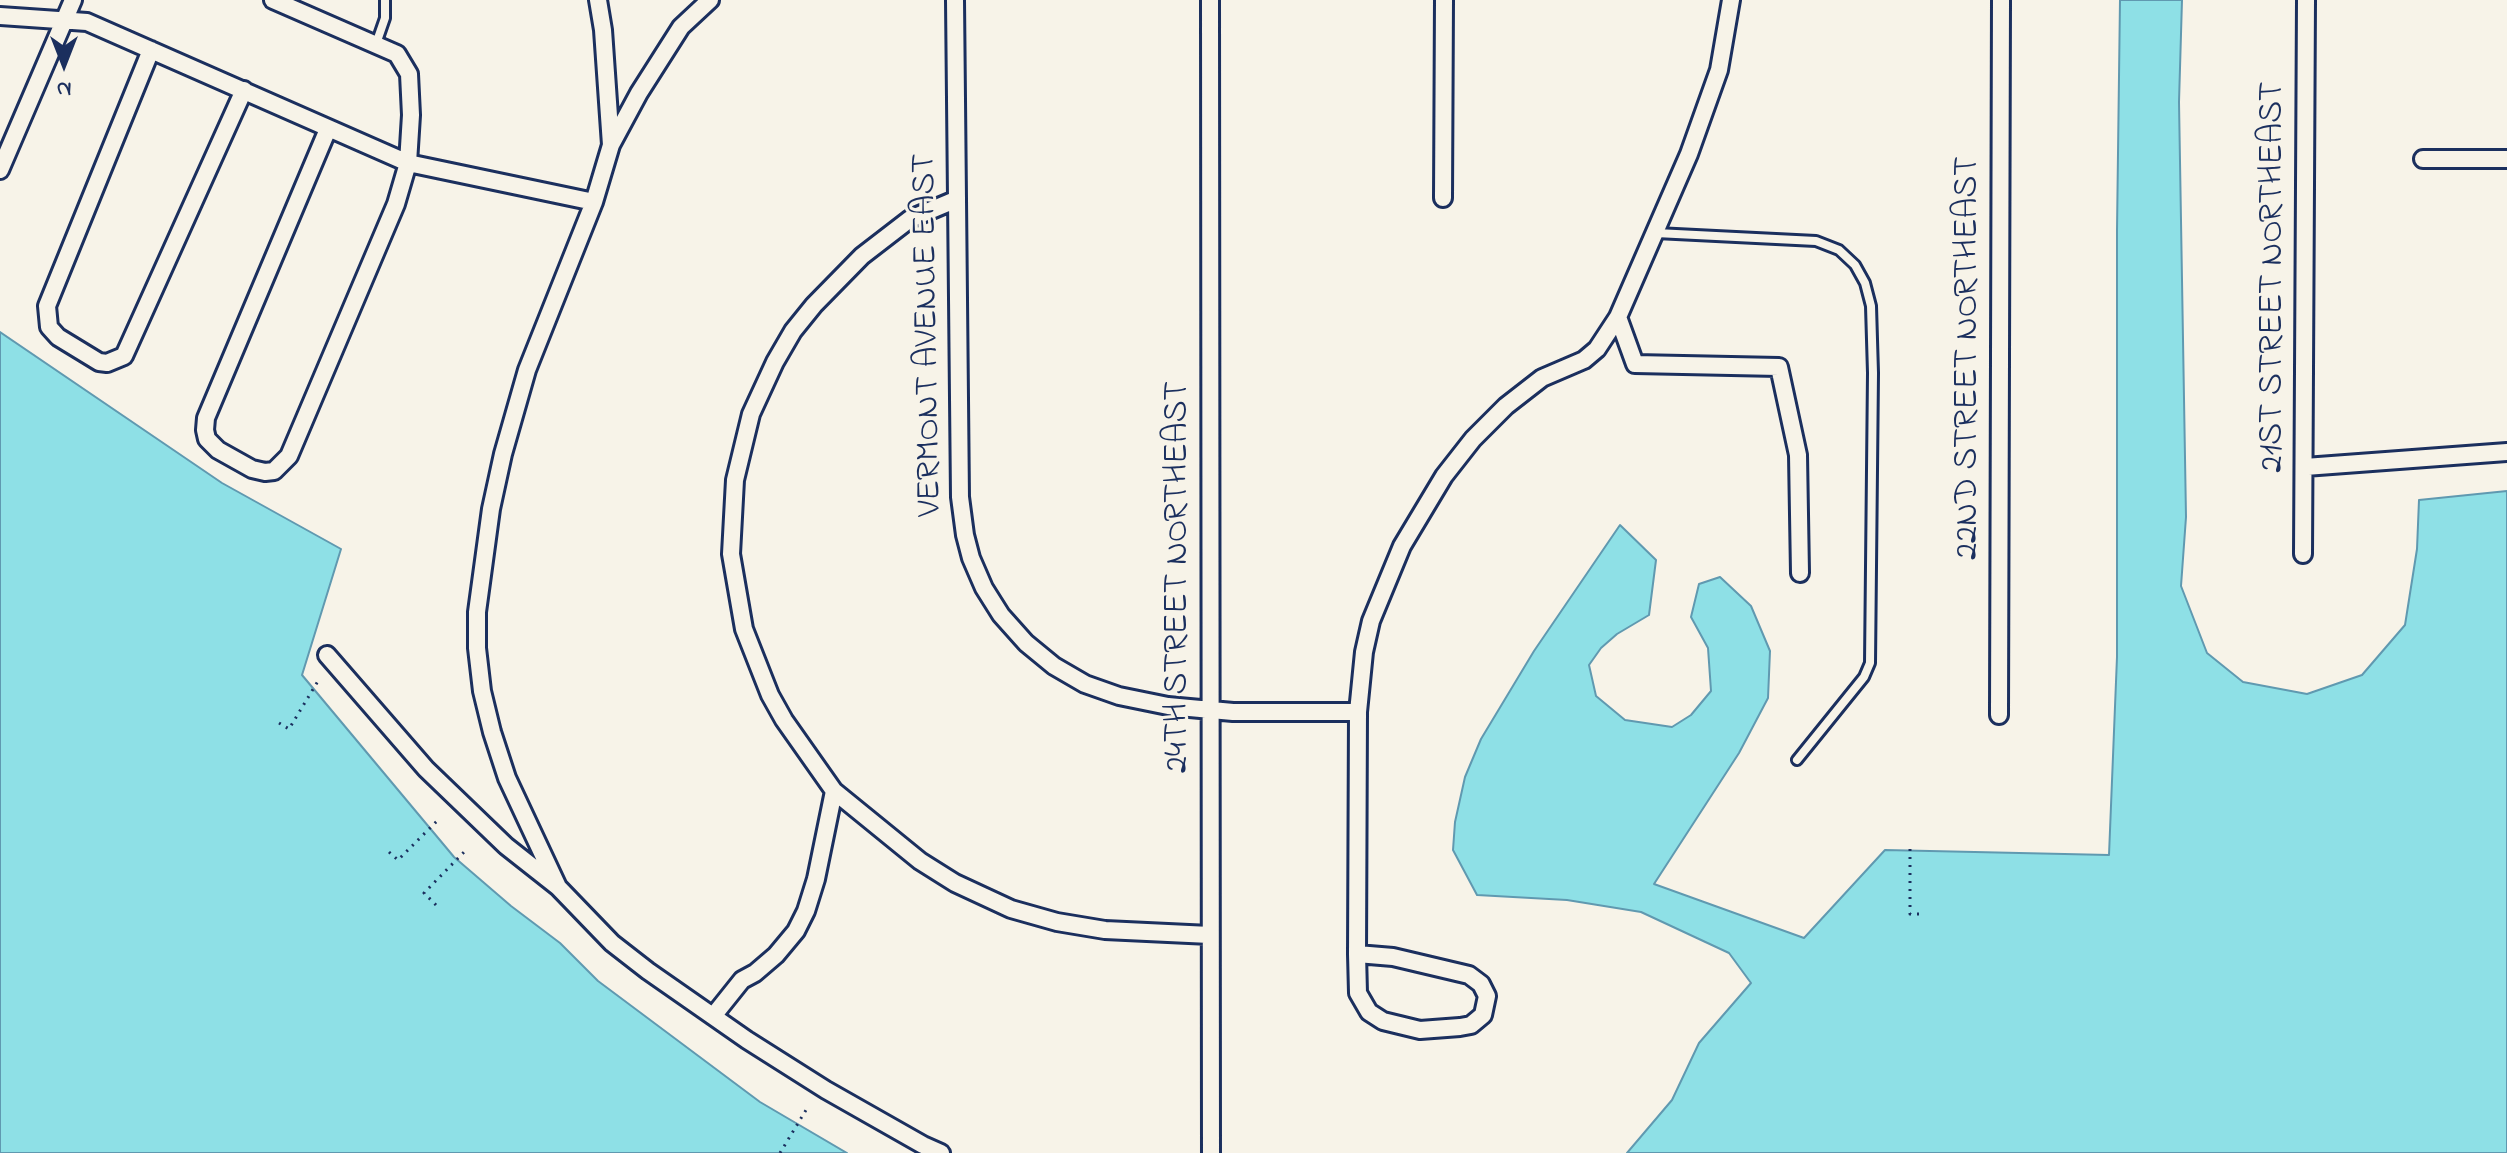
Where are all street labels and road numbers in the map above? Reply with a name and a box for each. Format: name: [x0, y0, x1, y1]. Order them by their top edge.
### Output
street label: 21ST STREET NORTHEAST: [2255, 82, 2295, 472]
street label: VERMONT AVENUE EAST: [906, 153, 954, 517]
street label: 22ND STREET NORTHEAST: [1950, 156, 1990, 560]
street label: 24TH STREET NORTHEAST: [1160, 381, 1200, 773]

